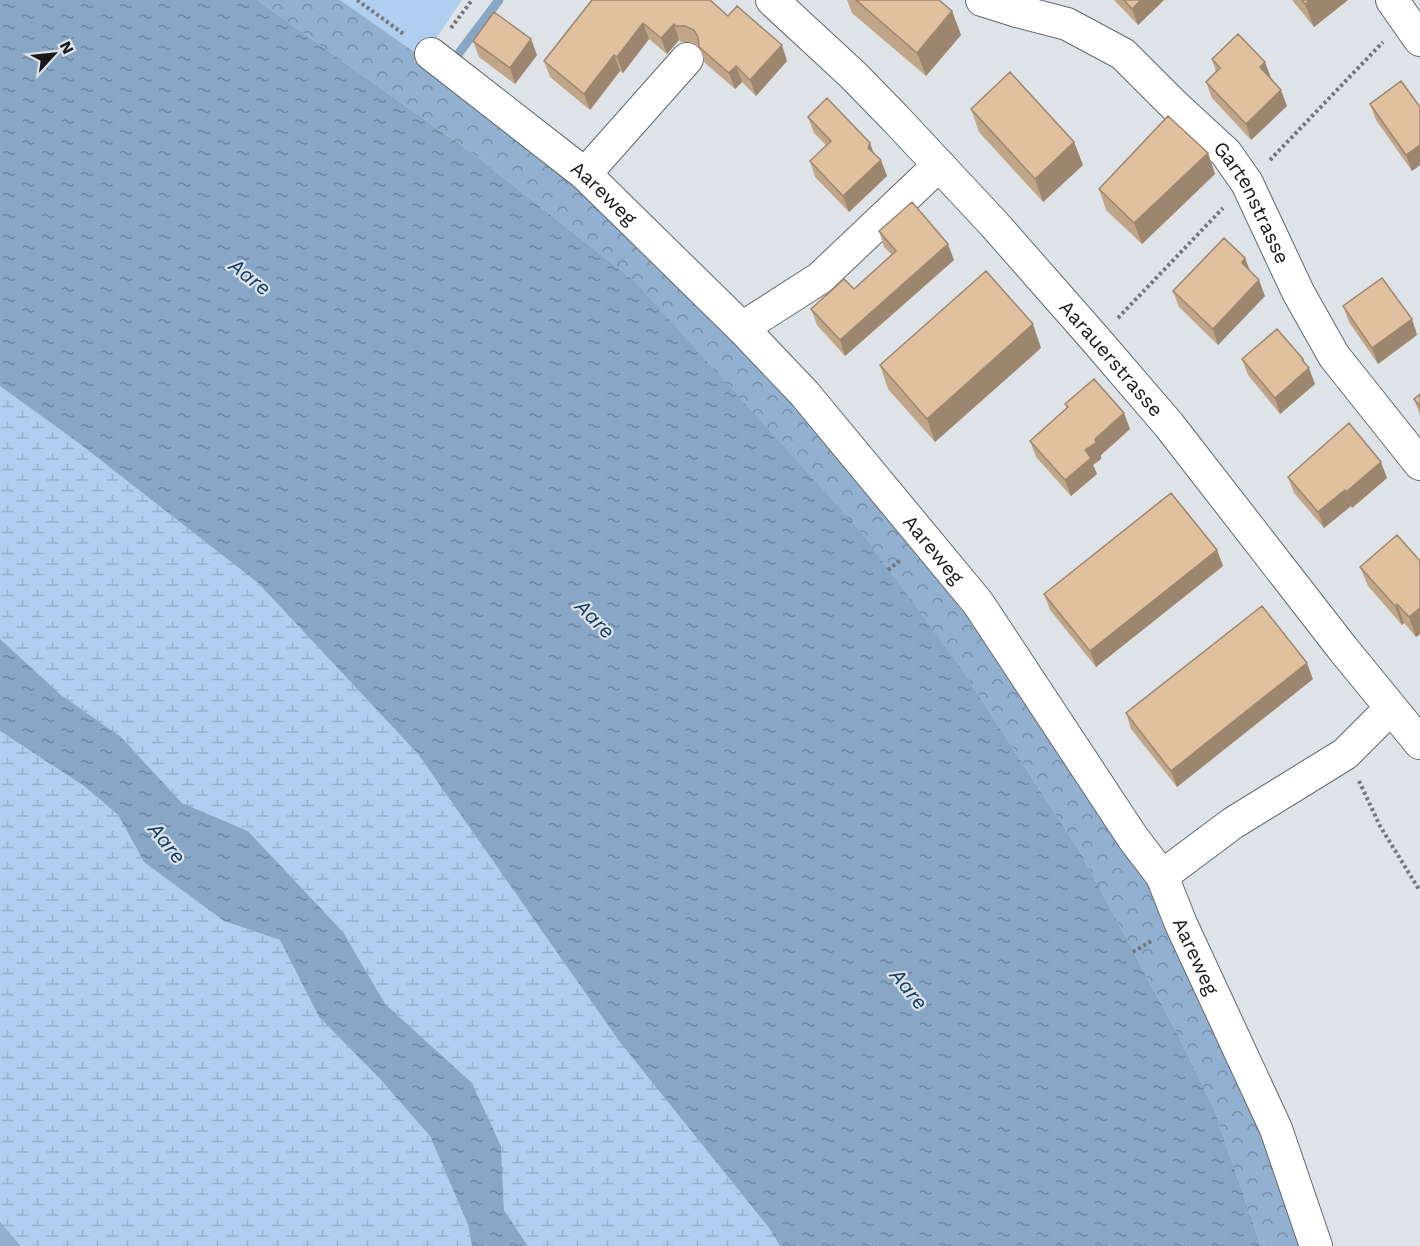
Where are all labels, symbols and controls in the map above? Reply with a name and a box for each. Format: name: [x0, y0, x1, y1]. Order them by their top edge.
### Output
north arrow: [24, 24, 84, 84]
text: N: [56, 38, 78, 57]
street label: Gartenstrasse: [1209, 136, 1295, 267]
street label: Aareweg: [566, 156, 642, 230]
water label: Aare: [224, 252, 276, 301]
street label: Aarauerstrasse: [1055, 295, 1168, 421]
street label: Aareweg: [898, 510, 969, 589]
water label: Aare: [570, 593, 620, 644]
water label: Aare: [143, 816, 192, 868]
street label: Aareweg: [1168, 914, 1224, 999]
water label: Aare: [885, 962, 934, 1014]

